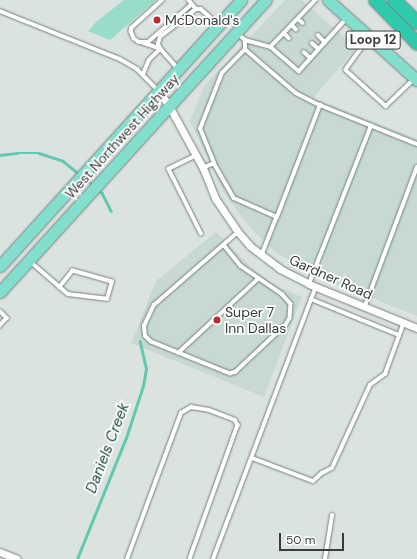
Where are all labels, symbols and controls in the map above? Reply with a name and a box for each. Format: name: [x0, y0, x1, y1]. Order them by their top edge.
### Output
place label: McDonald's: [165, 12, 240, 28]
marker: McDonald's: [152, 15, 162, 25]
road number: Loop 12: [345, 29, 401, 51]
street label: West Northwest Highway: [62, 70, 182, 202]
street label: Gardner Road: [287, 251, 375, 303]
place label: Super 7 Inn Dallas: [225, 304, 286, 336]
marker: Super 7 Inn Dallas: [212, 315, 222, 325]
water label: Daniels Creek: [82, 400, 134, 496]
scale bar: [281, 525, 346, 551]
text: 50 m: [286, 532, 315, 548]

